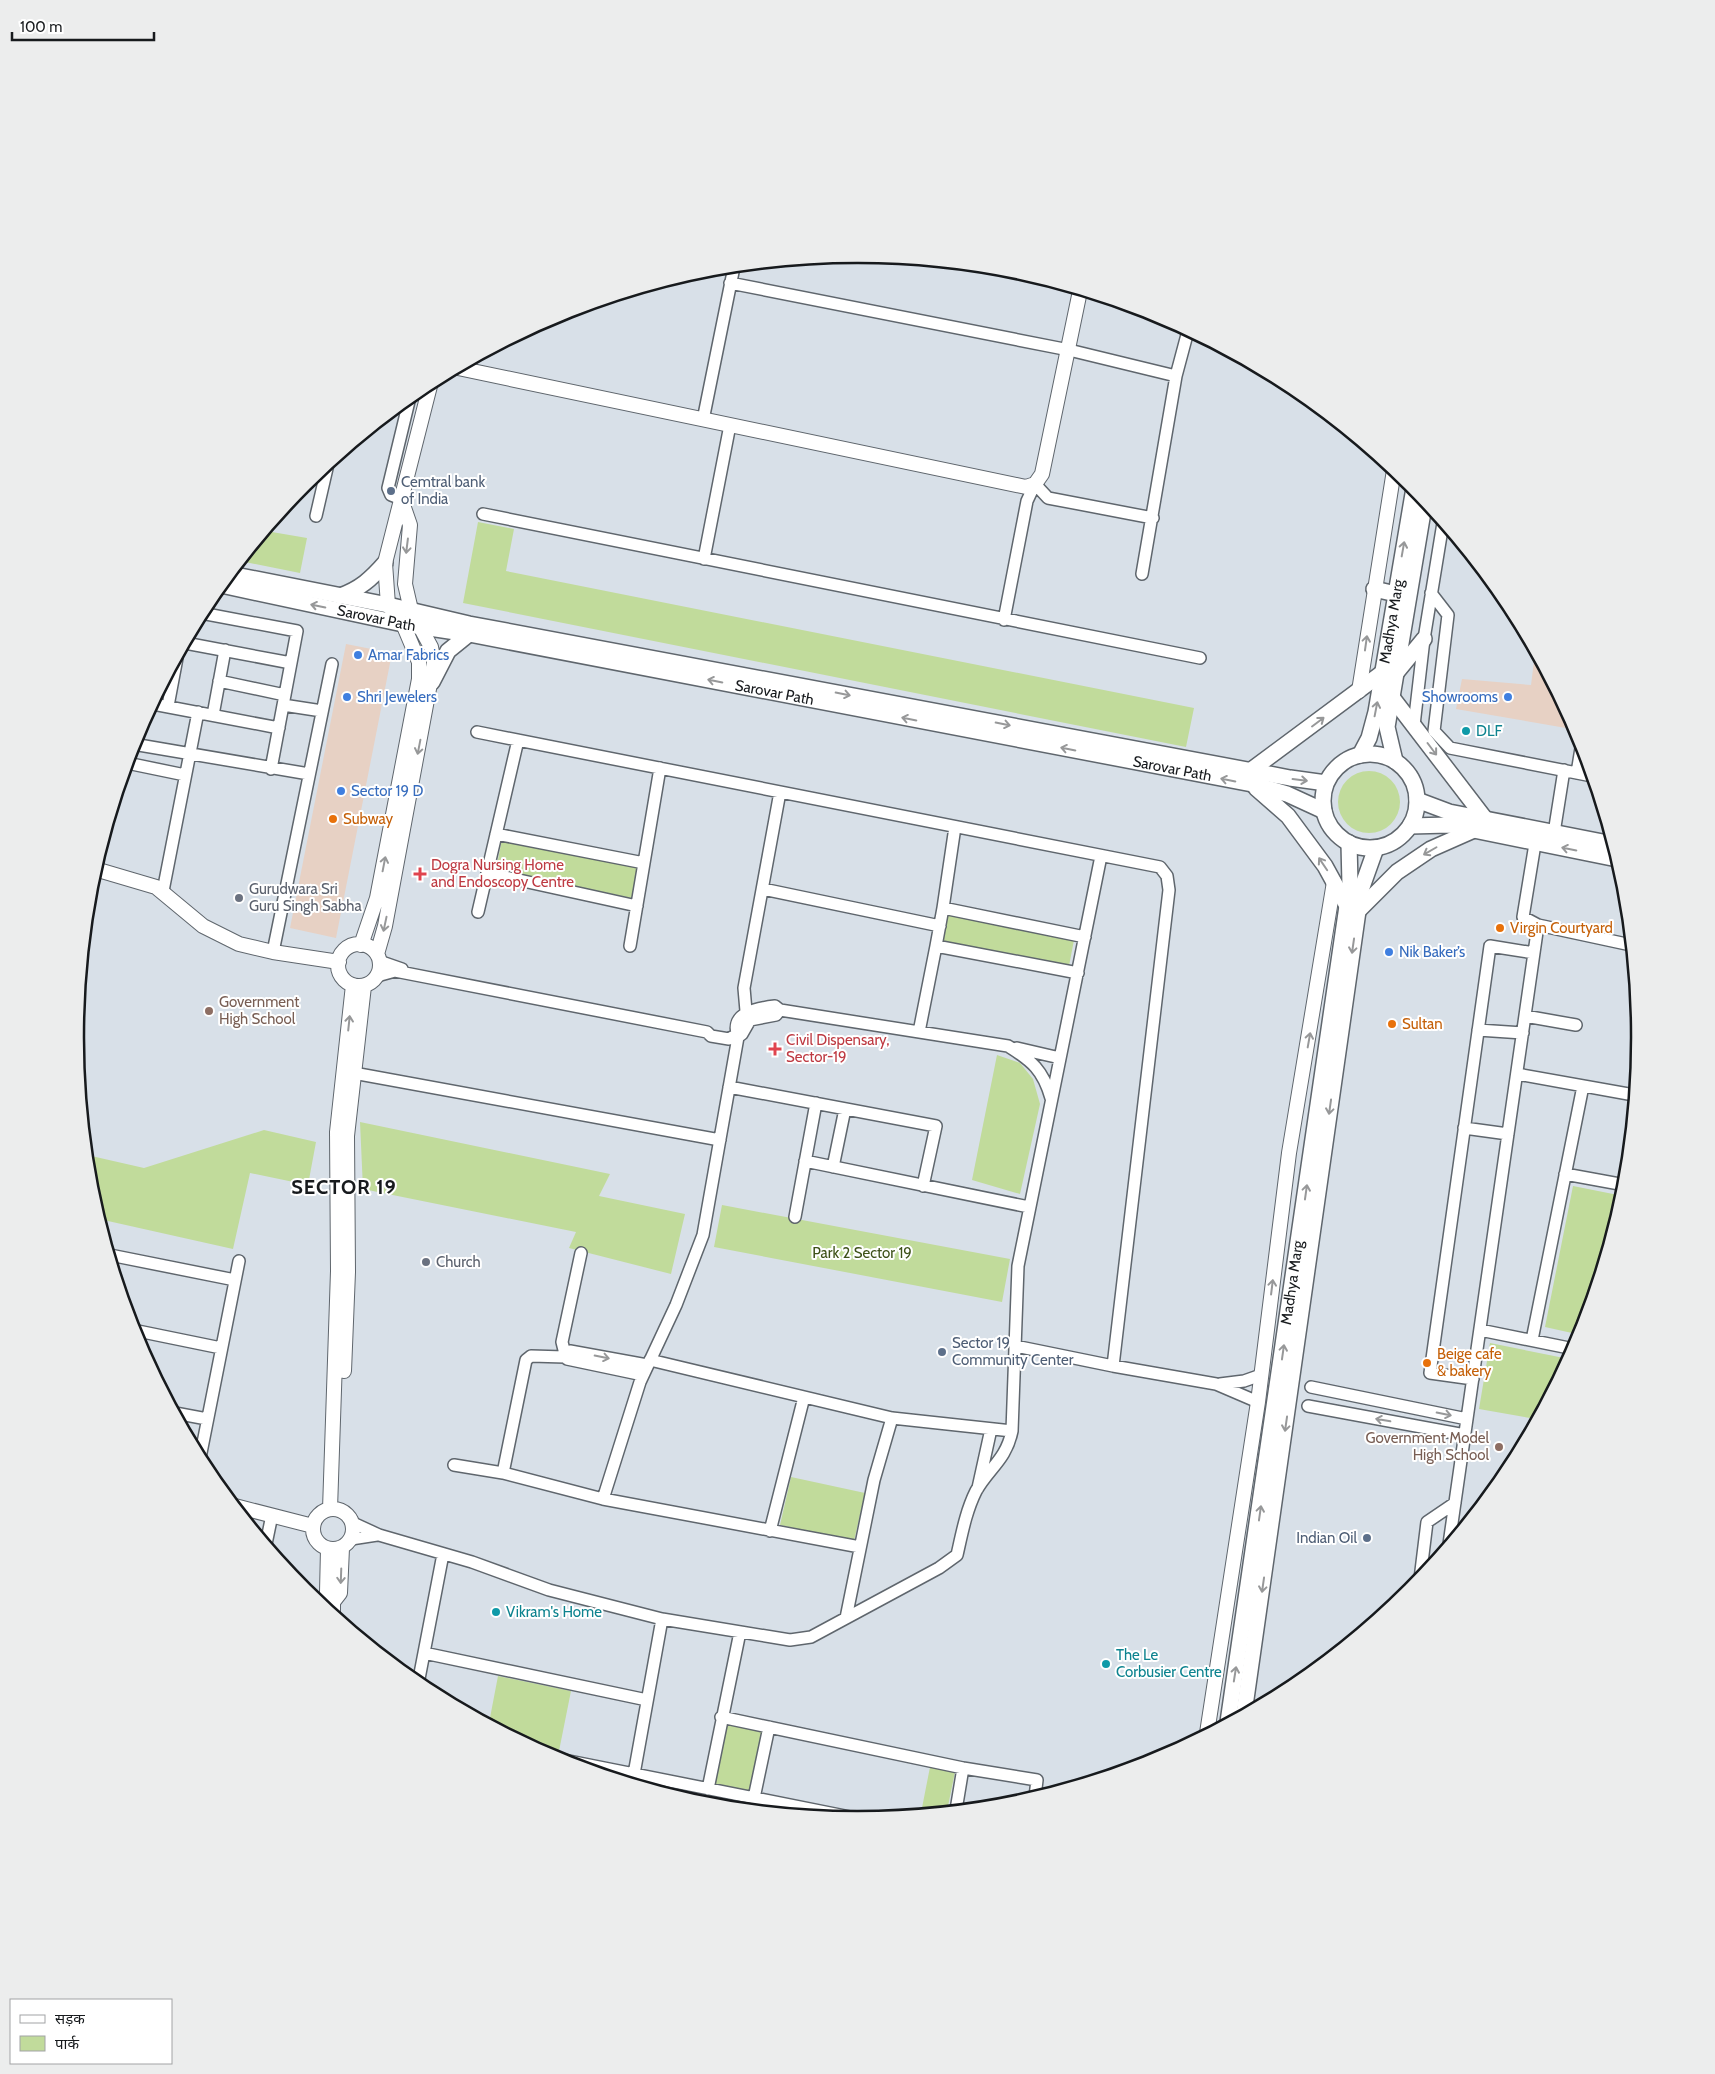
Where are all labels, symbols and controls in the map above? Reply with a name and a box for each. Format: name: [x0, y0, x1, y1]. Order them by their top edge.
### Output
scale bar: [12, 10, 155, 42]
text: 100 m: [20, 18, 62, 36]
place label: Cemtral bank of India: [401, 473, 485, 508]
marker: Cemtral bank of India: [385, 485, 397, 497]
one-way arrow: [402, 538, 412, 554]
one-way arrow: [1399, 541, 1409, 557]
street label: Madhya Marg: [1375, 578, 1407, 665]
one-way arrow: [310, 601, 326, 610]
street label: Sarovar Path: [336, 601, 417, 635]
one-way arrow: [1361, 635, 1371, 651]
place label: Amar Fabrics: [368, 646, 449, 664]
marker: Amar Fabrics: [352, 649, 364, 661]
one-way arrow: [707, 676, 723, 686]
street label: Sarovar Path: [734, 676, 815, 709]
place label: Shri Jewelers: [357, 688, 437, 706]
place label: Showrooms: [1422, 688, 1498, 706]
one-way arrow: [835, 690, 851, 699]
marker: Shri Jewelers: [341, 691, 353, 703]
marker: Showrooms: [1502, 691, 1514, 703]
one-way arrow: [1372, 702, 1382, 718]
one-way arrow: [901, 713, 917, 723]
one-way arrow: [1311, 717, 1325, 727]
one-way arrow: [995, 720, 1011, 730]
place label: DLF: [1476, 722, 1502, 740]
marker: DLF: [1460, 725, 1472, 737]
one-way arrow: [413, 739, 423, 755]
one-way arrow: [1426, 742, 1437, 755]
one-way arrow: [1061, 744, 1077, 754]
street label: Sarovar Path: [1131, 752, 1213, 785]
one-way arrow: [1220, 774, 1236, 784]
one-way arrow: [1292, 775, 1308, 785]
place label: Sector 19 D: [351, 782, 423, 800]
marker: Sector 19 D: [335, 785, 347, 797]
place label: Subway: [343, 810, 393, 828]
marker: Subway: [327, 813, 339, 825]
one-way arrow: [1562, 844, 1578, 853]
one-way arrow: [1423, 846, 1437, 856]
place label: Dogra Nursing Home and Endoscopy Centre: [431, 856, 574, 891]
one-way arrow: [379, 857, 389, 873]
one-way arrow: [1318, 857, 1328, 871]
marker: Dogra Nursing Home and Endoscopy Centre: [413, 867, 427, 881]
place label: Gurudwara Sri Guru Singh Sabha: [249, 880, 362, 915]
marker: Gurudwara Sri Guru Singh Sabha: [233, 892, 245, 904]
one-way arrow: [380, 915, 389, 931]
place label: Virgin Courtyard: [1510, 919, 1613, 937]
marker: Virgin Courtyard: [1494, 922, 1506, 934]
one-way arrow: [1348, 938, 1358, 954]
place label: Nik Baker’s: [1399, 943, 1465, 961]
marker: Nik Baker’s: [1383, 946, 1395, 958]
place label: Government High School: [219, 993, 299, 1028]
marker: Government High School: [203, 1005, 215, 1017]
one-way arrow: [344, 1015, 354, 1031]
place label: Sultan: [1402, 1015, 1443, 1033]
marker: Sultan: [1386, 1018, 1398, 1030]
place label: Civil Dispensary, Sector-19: [786, 1031, 889, 1066]
one-way arrow: [1304, 1032, 1314, 1048]
marker: Civil Dispensary, Sector-19: [768, 1042, 782, 1056]
one-way arrow: [1325, 1099, 1335, 1115]
district label: SECTOR 19: [291, 1175, 397, 1199]
one-way arrow: [1302, 1184, 1312, 1200]
street label: Madhya Marg: [1277, 1239, 1307, 1326]
park label: Park 2 Sector 19: [812, 1244, 912, 1262]
place label: Church: [436, 1253, 481, 1271]
marker: Church: [420, 1256, 432, 1268]
one-way arrow: [1268, 1279, 1278, 1295]
place label: Sector 19 Community Center: [952, 1334, 1074, 1369]
one-way arrow: [1278, 1345, 1288, 1361]
place label: Beige cafe & bakery: [1437, 1345, 1502, 1380]
marker: Sector 19 Community Center: [936, 1346, 948, 1358]
one-way arrow: [594, 1352, 610, 1362]
marker: Beige cafe & bakery: [1421, 1357, 1433, 1369]
one-way arrow: [1436, 1410, 1452, 1419]
one-way arrow: [1375, 1414, 1391, 1424]
one-way arrow: [1281, 1416, 1291, 1432]
place label: Government Model High School: [1366, 1429, 1489, 1464]
marker: Government Model High School: [1493, 1441, 1505, 1453]
one-way arrow: [1255, 1506, 1265, 1522]
place label: Indian Oil: [1296, 1529, 1357, 1547]
marker: Indian Oil: [1361, 1532, 1373, 1544]
one-way arrow: [336, 1568, 345, 1584]
one-way arrow: [1258, 1577, 1268, 1593]
place label: Vikram's Home: [506, 1603, 602, 1621]
marker: Vikram's Home: [490, 1606, 502, 1618]
place label: The Le Corbusier Centre: [1116, 1646, 1222, 1681]
marker: The Le Corbusier Centre: [1100, 1658, 1112, 1670]
one-way arrow: [1231, 1666, 1241, 1682]
legend: [10, 1999, 172, 2064]
text: सड़क: [55, 2010, 85, 2028]
text: पार्क: [55, 2035, 79, 2053]

